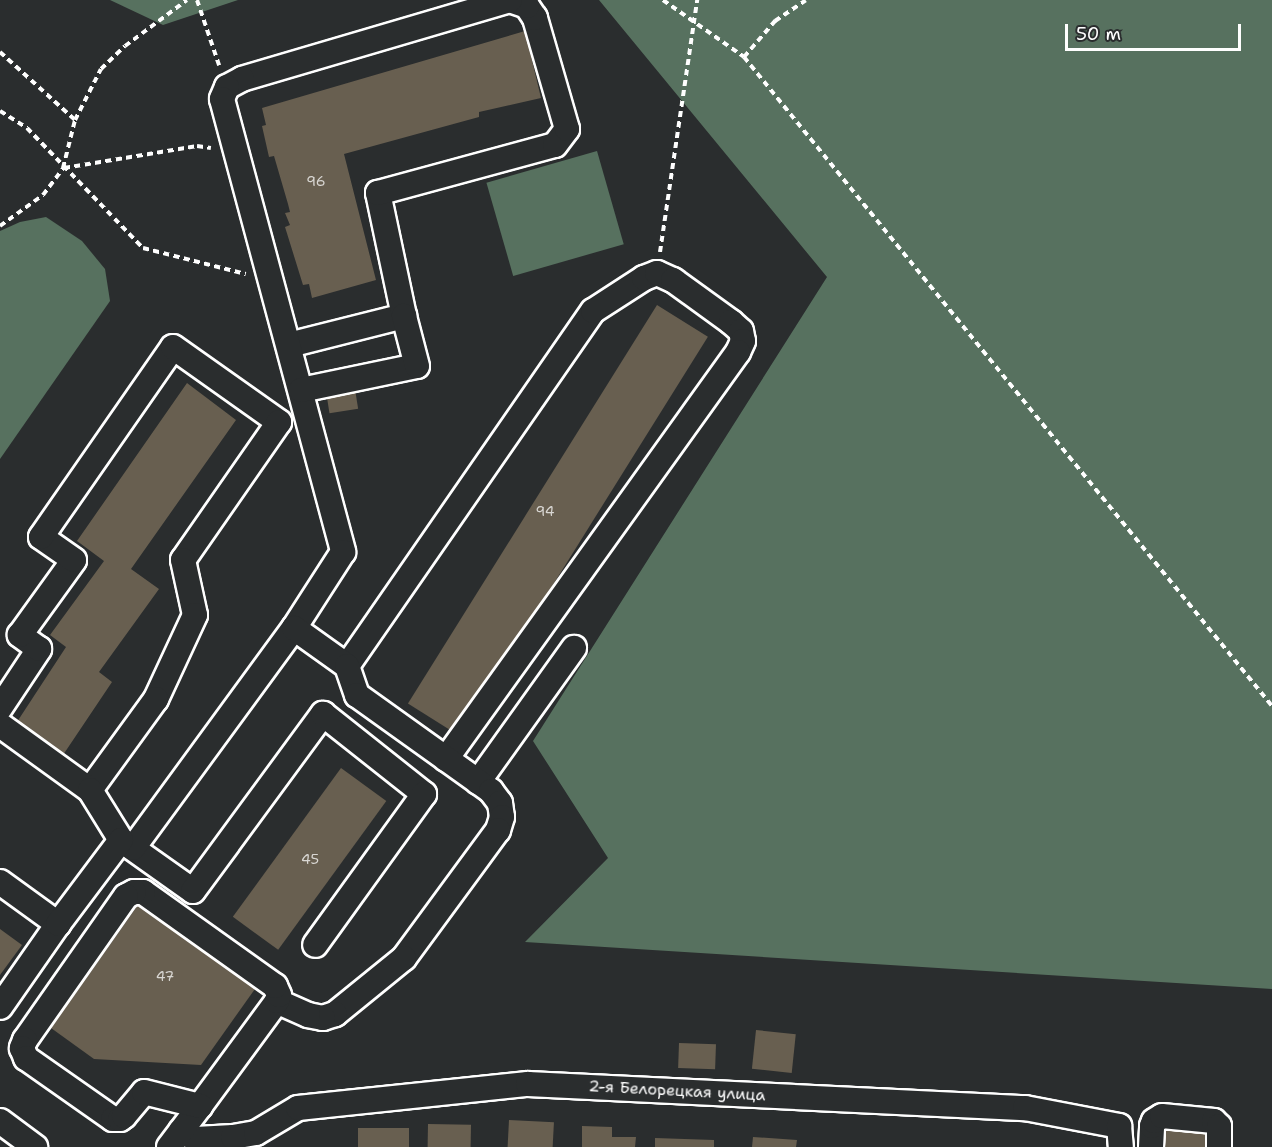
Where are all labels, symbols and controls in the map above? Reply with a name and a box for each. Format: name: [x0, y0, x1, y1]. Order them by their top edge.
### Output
scale bar: [1068, 12, 1244, 50]
text: 50 m: [1076, 22, 1121, 46]
house number: 96: [306, 173, 326, 189]
house number: 94: [535, 503, 555, 519]
house number: 45: [301, 851, 319, 867]
house number: 47: [156, 968, 174, 984]
street label: 2-я Белорецкая улица: [588, 1077, 766, 1105]

